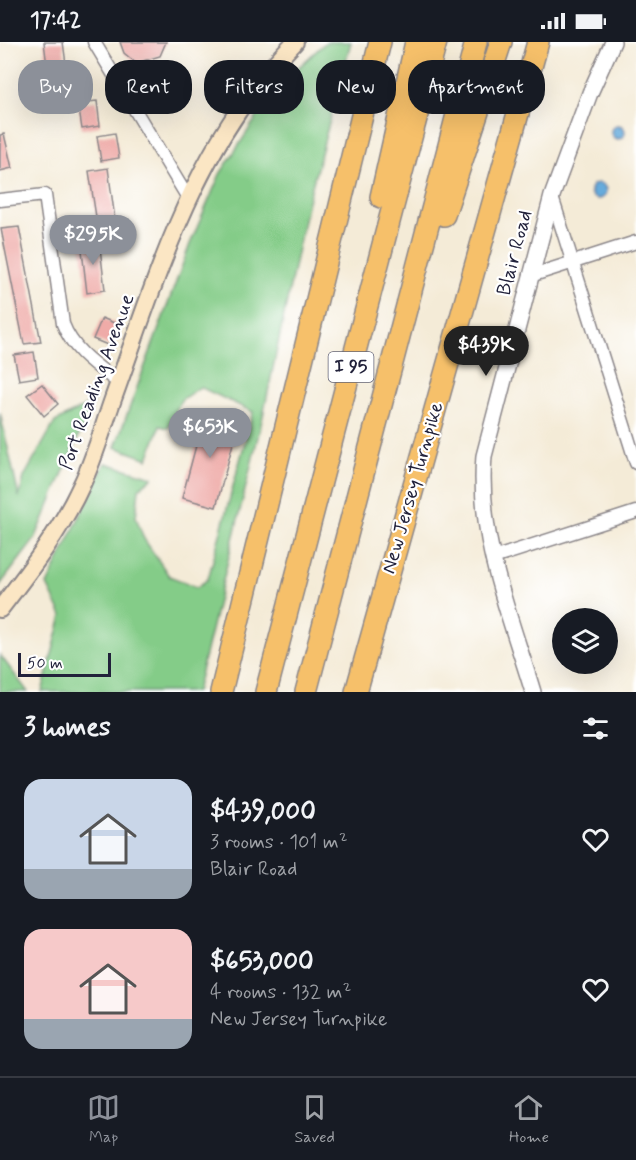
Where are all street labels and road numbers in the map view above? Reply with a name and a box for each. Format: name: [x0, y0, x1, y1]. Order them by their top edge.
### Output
street label: Blair Road: [491, 207, 539, 299]
street label: Port Reading Avenue: [53, 290, 141, 474]
road number: I 95: [328, 352, 374, 382]
street label: New Jersey Turnpike: [376, 399, 450, 577]

